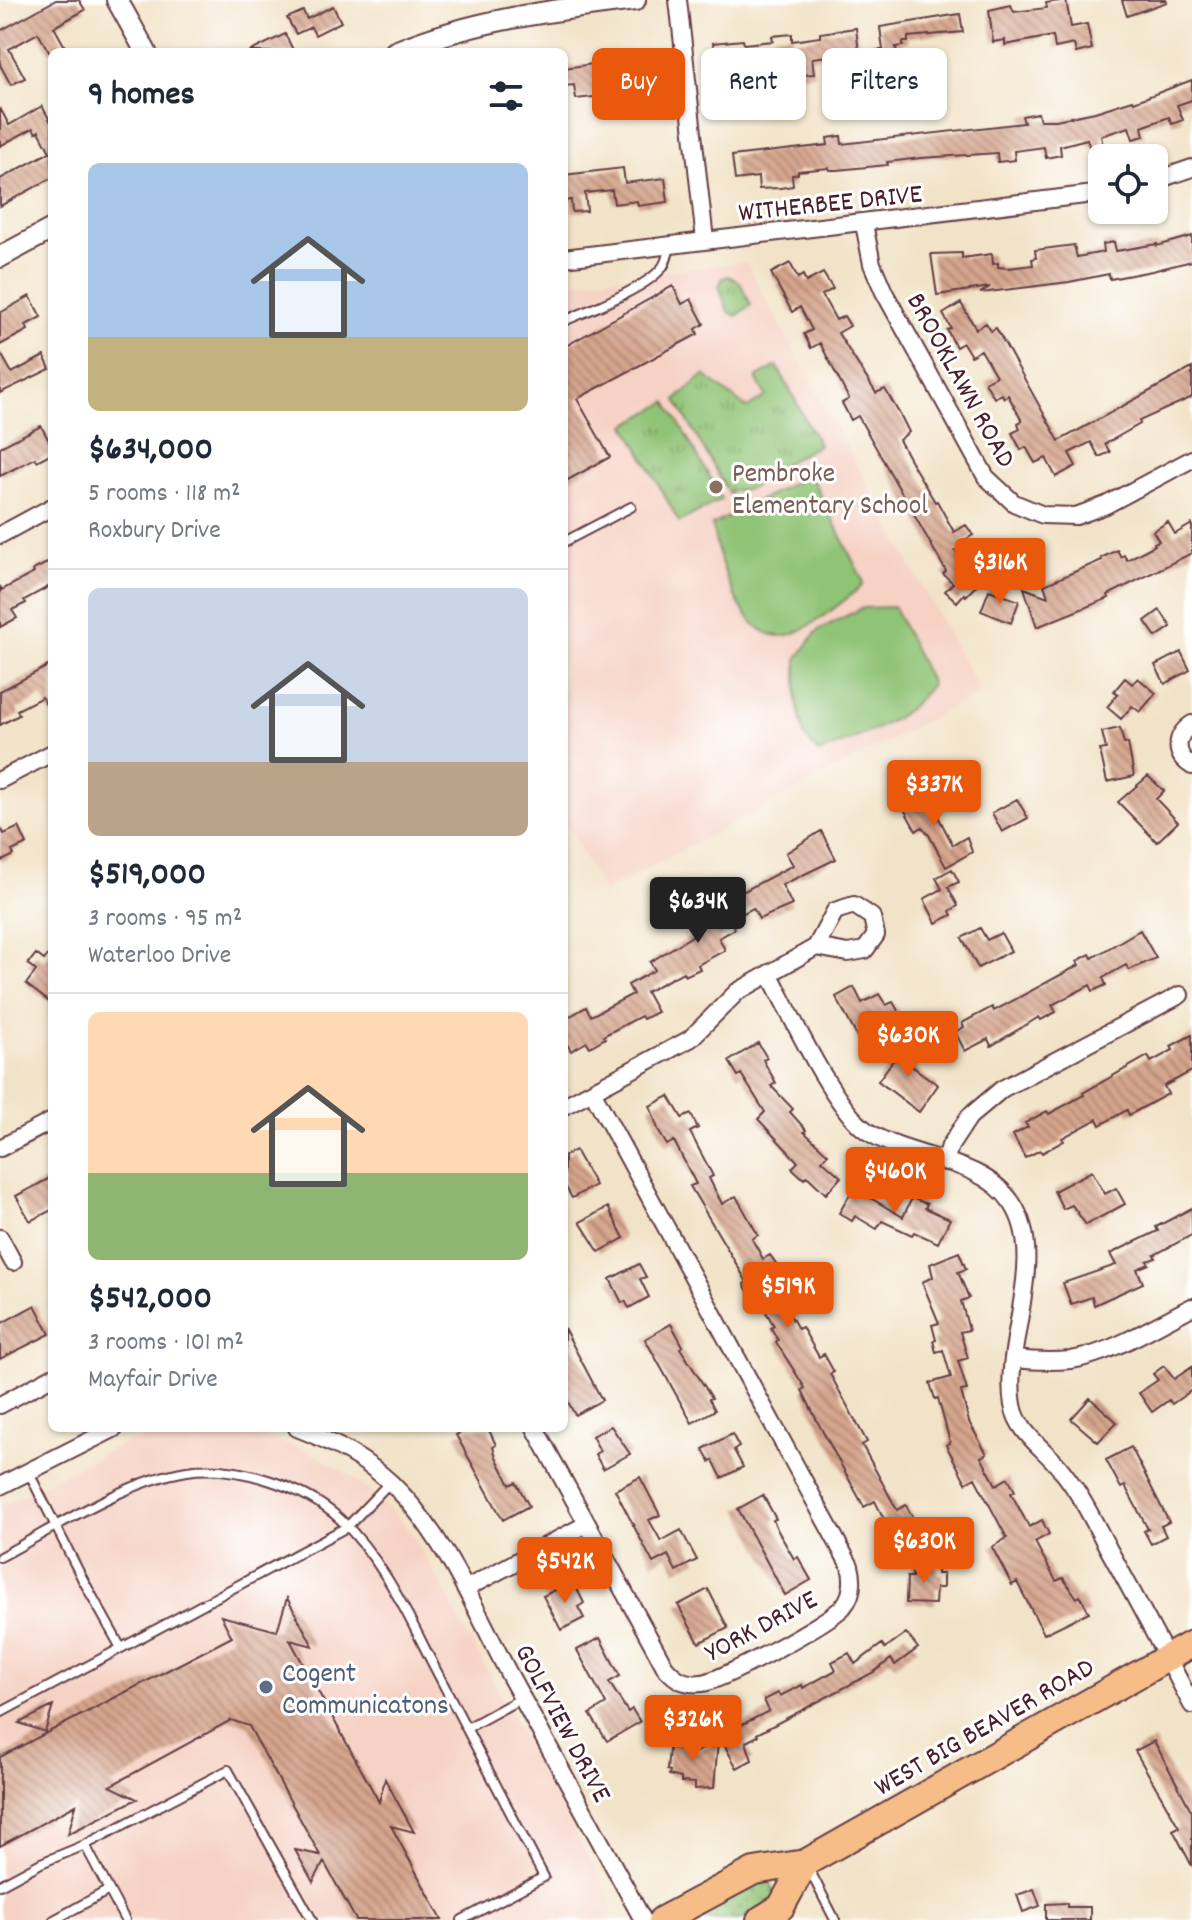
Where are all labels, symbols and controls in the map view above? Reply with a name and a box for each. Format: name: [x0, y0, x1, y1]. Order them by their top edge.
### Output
chip: Buy: [592, 48, 685, 120]
chip: Rent: [701, 48, 806, 120]
chip: Filters: [822, 48, 947, 120]
text: 9 homes: [88, 72, 195, 121]
icon: filters: [484, 74, 528, 118]
map controls: [1088, 144, 1168, 224]
button: locate: [1088, 144, 1168, 224]
street label: WITHERBEE DRIVE: [737, 176, 925, 236]
icon: home: [236, 215, 380, 359]
street label: BROOKLAWN ROAD: [894, 287, 1023, 476]
text: $634,000: [88, 427, 213, 476]
place label: Pembroke Elementary School: [732, 456, 928, 528]
text: 5 rooms · 118 m²: [88, 476, 241, 513]
marker: Pembroke Elementary School: [707, 478, 725, 496]
text: Roxbury Drive: [88, 513, 221, 550]
pin: $316K: [944, 538, 1056, 606]
text: $316K: [972, 545, 1028, 582]
icon: home: [236, 640, 380, 784]
pin: $337K: [878, 760, 990, 828]
text: $337K: [905, 767, 963, 804]
text: $519,000: [88, 852, 206, 901]
pin: $634K: [642, 877, 754, 945]
text: $634K: [668, 884, 728, 921]
text: 3 rooms · 95 m²: [88, 901, 242, 938]
text: Waterloo Drive: [88, 938, 231, 975]
pin: $630K: [852, 1011, 964, 1079]
text: $630K: [876, 1018, 940, 1055]
icon: home: [236, 1064, 380, 1208]
pin: $460K: [839, 1147, 951, 1215]
text: $460K: [864, 1154, 926, 1191]
pin: $519K: [732, 1262, 844, 1330]
text: $519K: [761, 1269, 815, 1306]
text: $542,000: [88, 1276, 212, 1325]
text: 3 rooms · 101 m²: [88, 1325, 244, 1362]
text: Mayfair Drive: [88, 1362, 218, 1399]
pin: $630K: [868, 1517, 980, 1585]
text: $630K: [892, 1524, 956, 1561]
pin: $542K: [509, 1537, 621, 1605]
text: $542K: [535, 1544, 595, 1581]
street label: YORK DRIVE: [699, 1582, 826, 1675]
street label: GOLFVIEW DRIVE: [502, 1638, 619, 1811]
street label: WEST BIG BEAVER ROAD: [868, 1650, 1103, 1809]
place label: Cogent Communicatons: [282, 1656, 449, 1728]
marker: Cogent Communicatons: [257, 1678, 275, 1696]
pin: $326K: [637, 1695, 749, 1763]
text: $326K: [663, 1702, 723, 1739]

